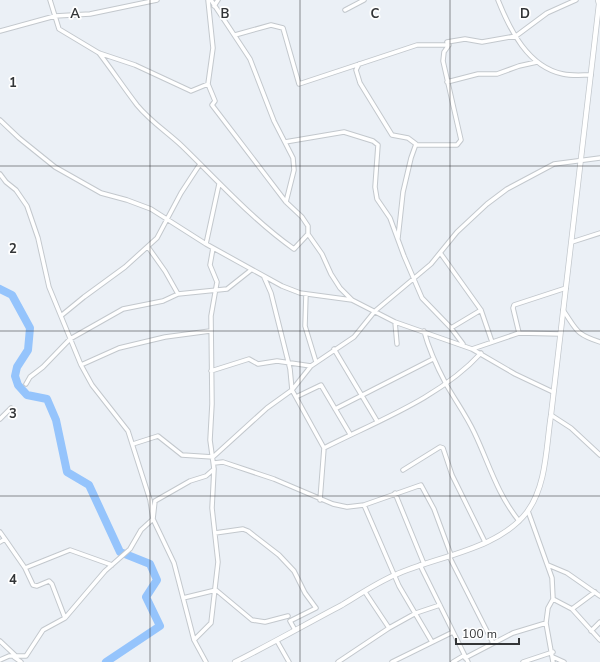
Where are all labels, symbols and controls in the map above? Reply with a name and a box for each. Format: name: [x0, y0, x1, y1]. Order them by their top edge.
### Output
text: A: [70, 5, 80, 23]
text: B: [221, 5, 230, 23]
text: C: [371, 5, 380, 23]
text: D: [520, 5, 530, 23]
text: 1: [9, 74, 17, 92]
text: 2: [9, 240, 17, 258]
text: 3: [9, 405, 17, 423]
text: 4: [9, 571, 17, 589]
scale bar: [456, 620, 519, 646]
text: 100 m: [462, 626, 497, 642]

